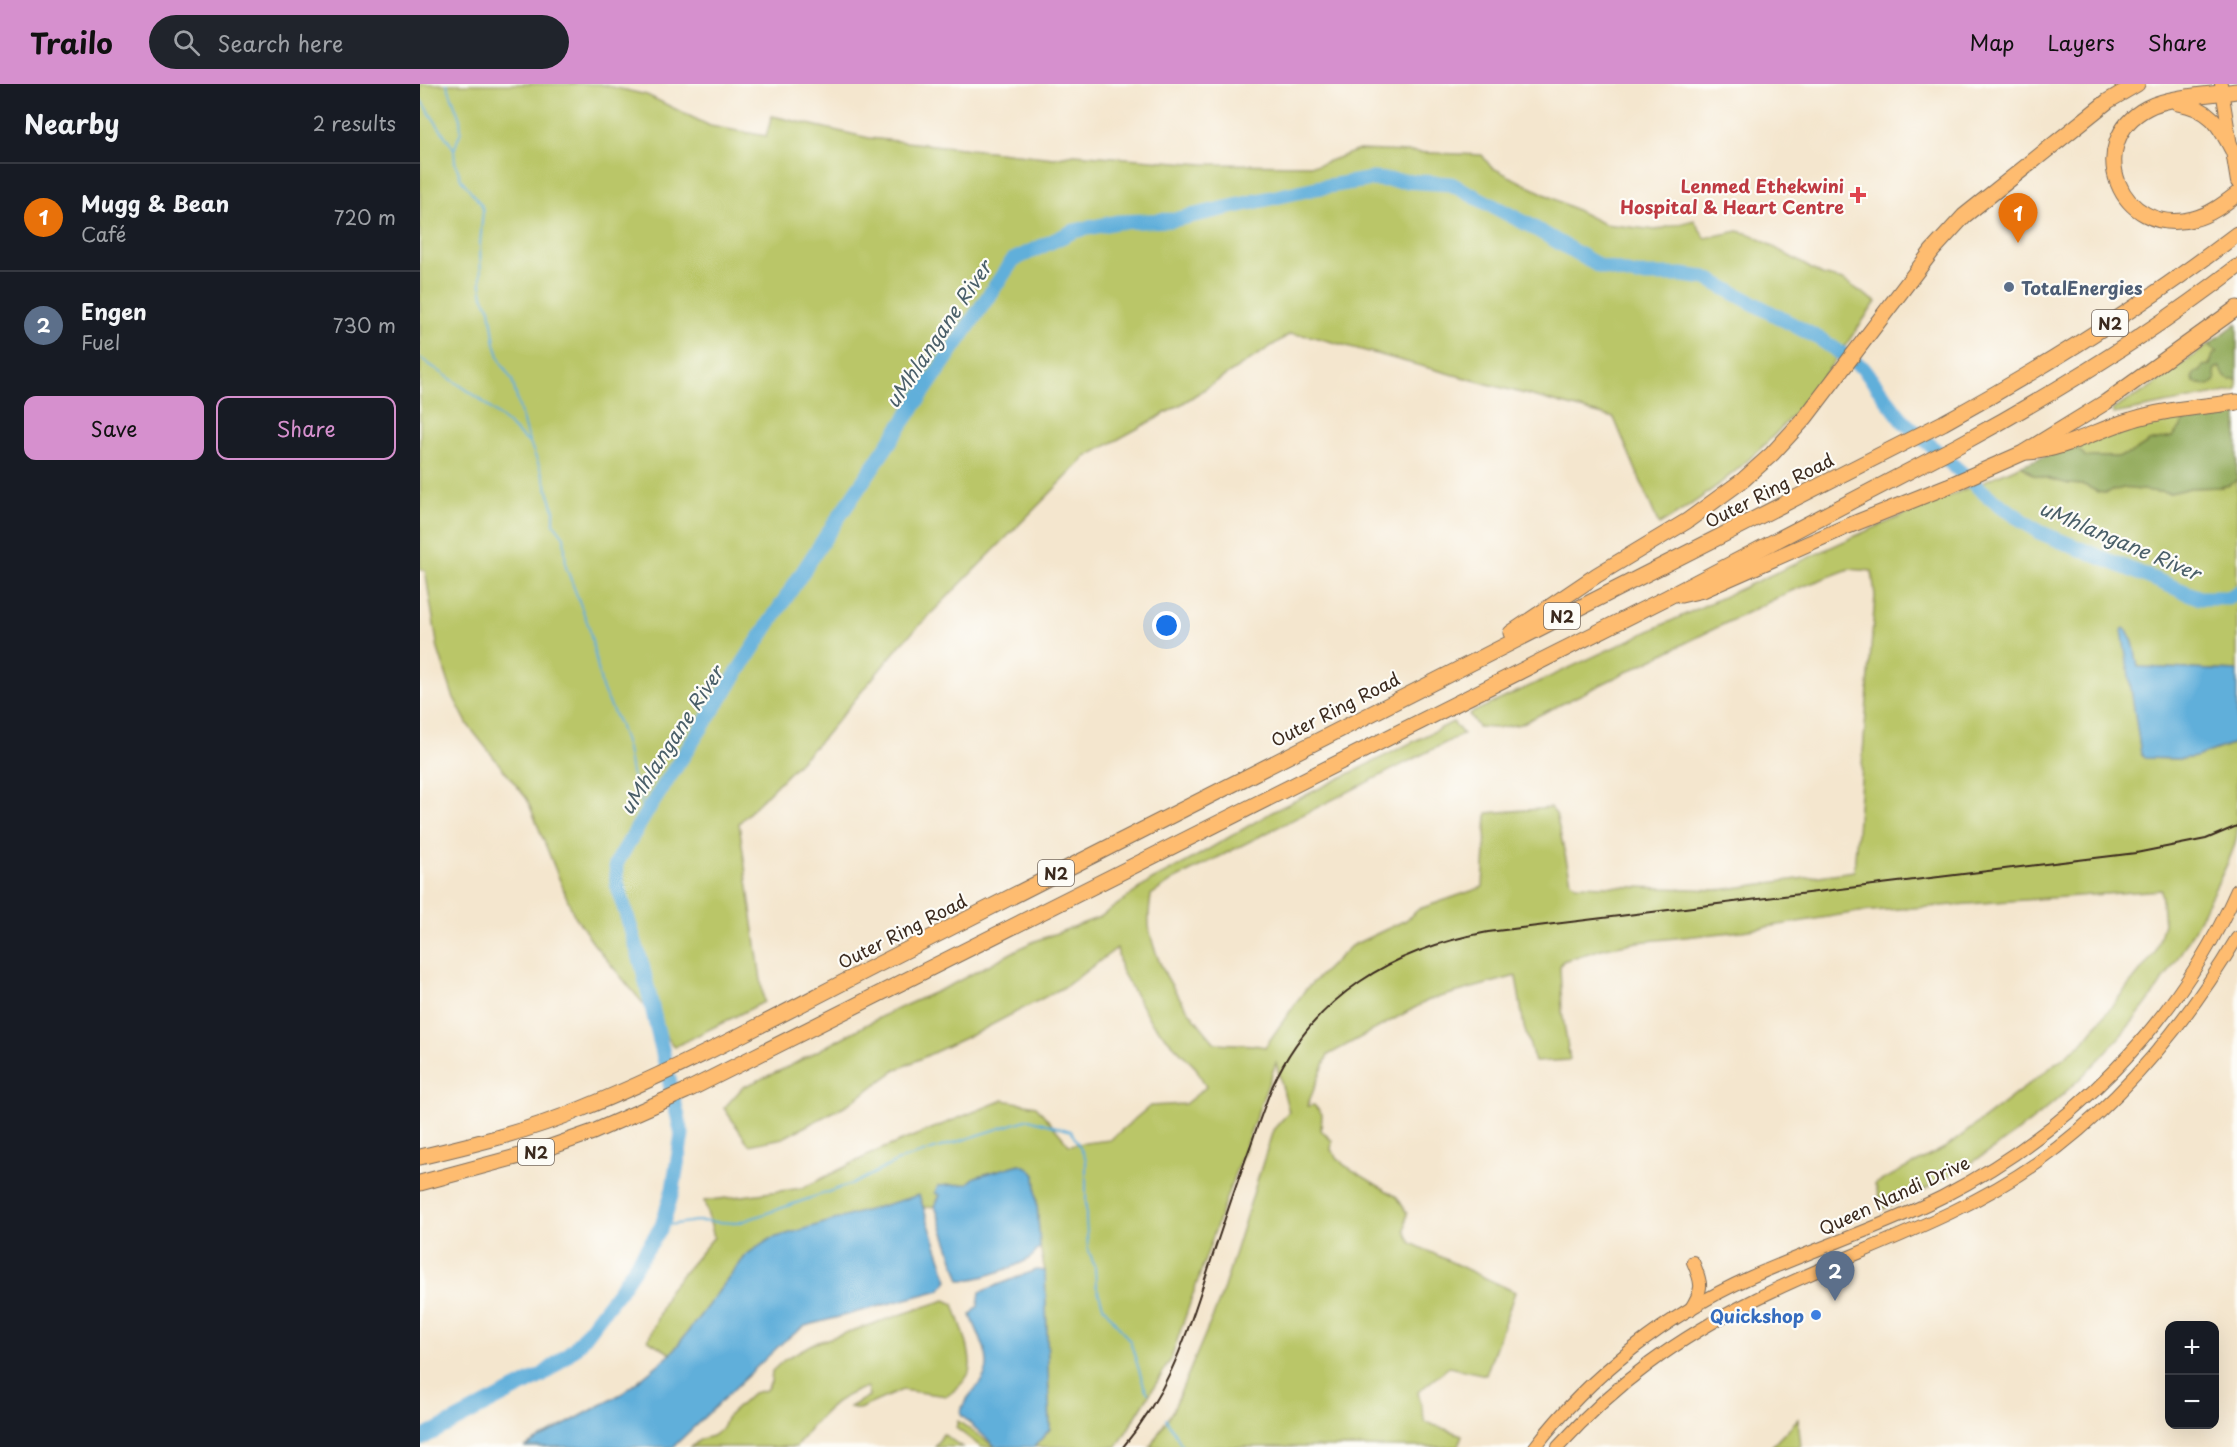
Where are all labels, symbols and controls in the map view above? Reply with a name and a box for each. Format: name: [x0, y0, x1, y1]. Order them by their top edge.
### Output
search box: [149, 15, 569, 69]
text: Trailo: [30, 21, 113, 64]
icon: search: [170, 26, 203, 59]
text: Search here: [218, 26, 343, 59]
text: Map: [1970, 26, 2014, 58]
text: Layers: [2047, 26, 2115, 58]
text: Share: [2148, 26, 2207, 58]
text: Nearby: [24, 104, 119, 143]
text: 2 results: [313, 108, 396, 138]
place label: Lenmed Ethekwini Hospital & Heart Centre: [1620, 172, 1844, 220]
text: Mugg & Bean: [81, 186, 229, 219]
marker: Lenmed Ethekwini Hospital & Heart Centre: [1849, 186, 1867, 204]
pin: 1: [1998, 194, 2038, 243]
text: 1: [39, 202, 48, 232]
text: 720 m: [334, 202, 396, 232]
text: Café: [81, 219, 126, 249]
water label: uMhlangane River: [877, 252, 1000, 414]
place label: TotalEnergies: [2021, 274, 2143, 301]
marker: TotalEnergies: [2002, 280, 2016, 294]
text: Engen: [81, 294, 147, 327]
text: 2: [36, 310, 51, 340]
text: 730 m: [333, 310, 396, 340]
road number: N2: [2092, 310, 2128, 336]
text: Fuel: [81, 327, 120, 357]
button: Save: [24, 396, 204, 460]
button: Share: [216, 396, 396, 460]
street label: Outer Ring Road: [1700, 446, 1838, 534]
water label: uMhlangane River: [2035, 493, 2208, 589]
road number: N2: [1544, 603, 1580, 629]
your location: [1152, 611, 1181, 640]
water label: uMhlangane River: [612, 657, 732, 820]
street label: Outer Ring Road: [1266, 665, 1404, 753]
road number: N2: [1038, 860, 1074, 886]
street label: Outer Ring Road: [833, 887, 971, 975]
road number: N2: [518, 1139, 554, 1165]
street label: Queen Nandi Drive: [1814, 1148, 1974, 1242]
pin: 2: [1816, 1252, 1854, 1301]
place label: Quickshop: [1710, 1302, 1804, 1329]
marker: Quickshop: [1809, 1308, 1823, 1322]
map controls: [2165, 1321, 2219, 1429]
button: +: [2165, 1321, 2219, 1375]
button: −: [2165, 1375, 2219, 1429]

